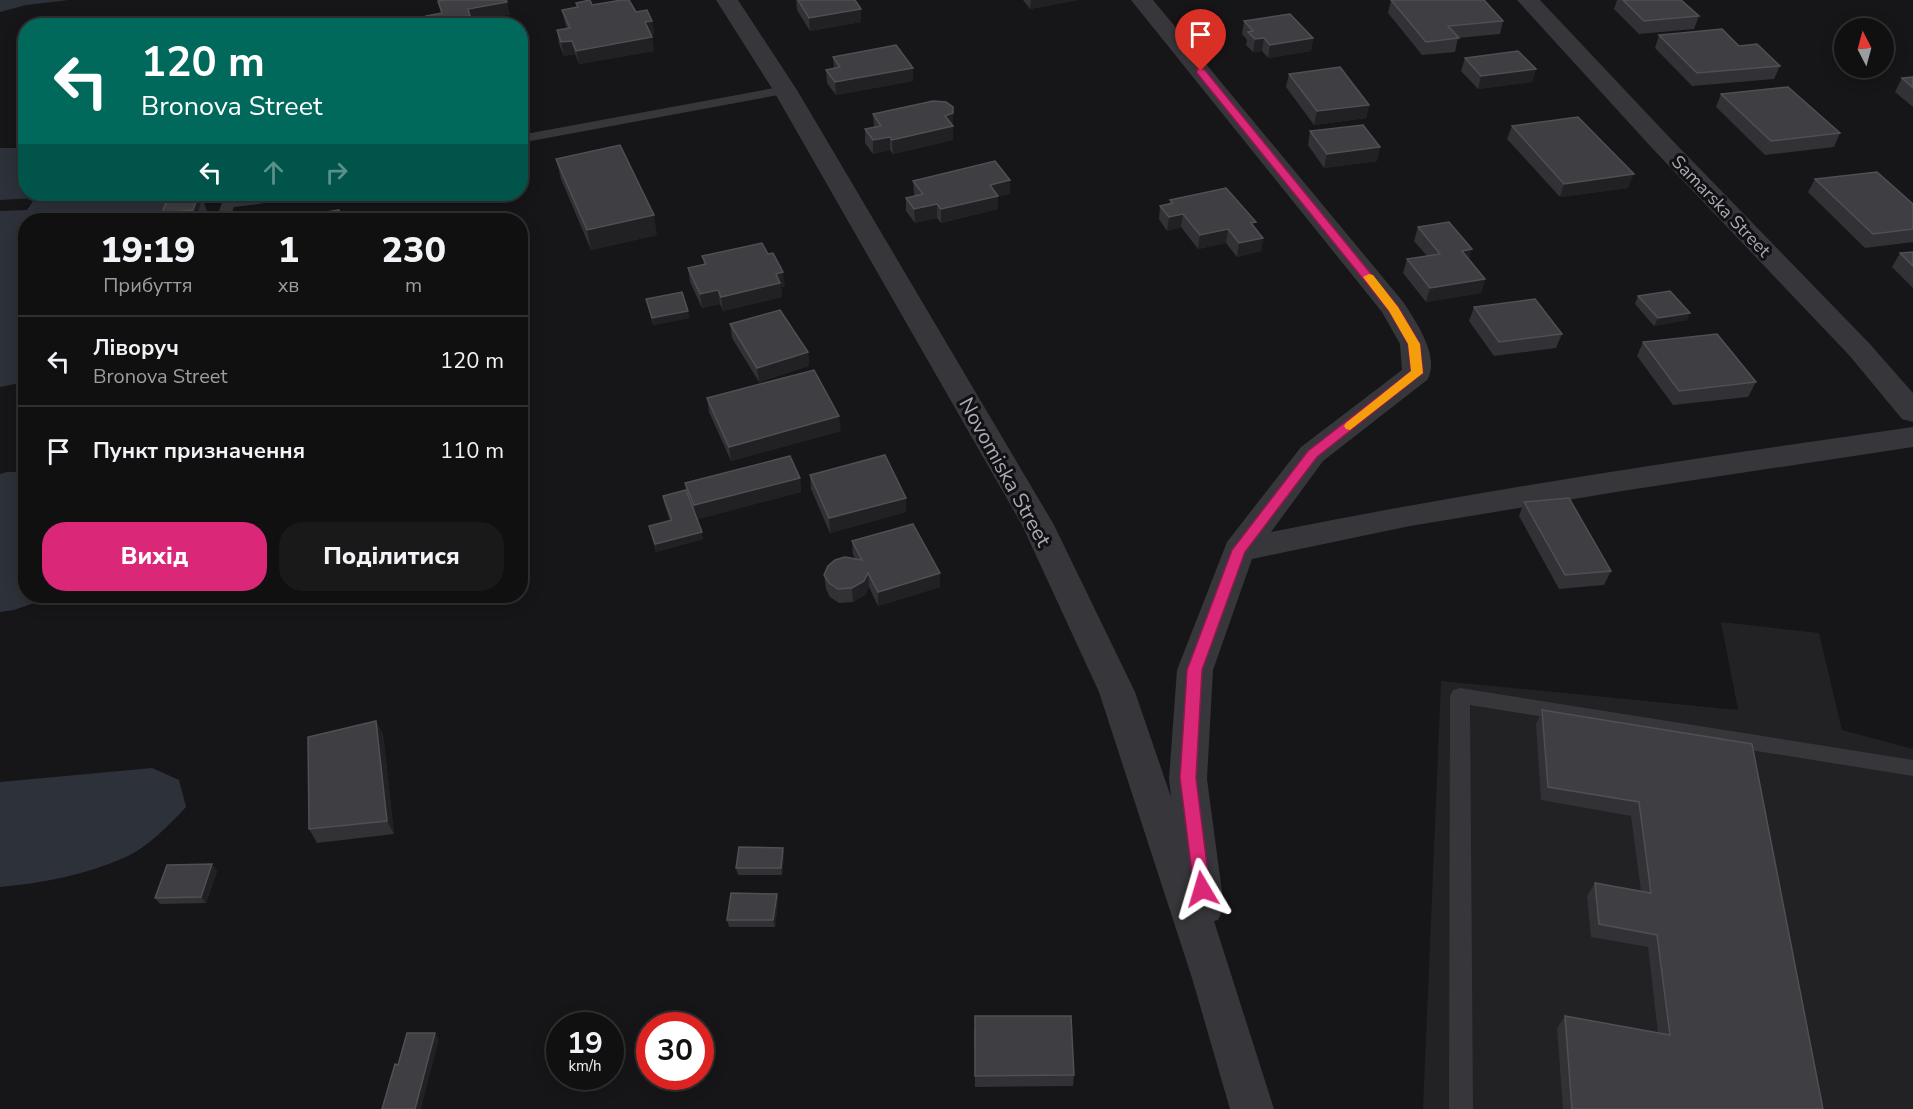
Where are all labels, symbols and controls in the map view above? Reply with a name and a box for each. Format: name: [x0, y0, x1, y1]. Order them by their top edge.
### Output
pin: [1175, 9, 1226, 71]
icon: arrive: [1184, 18, 1217, 51]
north arrow: [1834, 18, 1894, 78]
map controls: [1834, 18, 1894, 78]
text: 120 m: [141, 34, 265, 91]
icon: left: [42, 42, 120, 120]
text: Bronova Street: [141, 88, 322, 125]
street label: Samarska Street: [1666, 150, 1776, 263]
icon: left: [194, 156, 227, 189]
icon: ahead: [257, 156, 290, 189]
icon: right: [320, 156, 353, 189]
text: 19:19: [100, 226, 196, 275]
text: 1: [278, 226, 299, 275]
text: 230: [381, 226, 446, 275]
text: Прибуття: [103, 272, 192, 299]
text: хв: [278, 272, 299, 299]
text: m: [405, 272, 422, 299]
text: Ліворуч: [93, 333, 179, 363]
icon: left: [42, 345, 75, 378]
text: 120 m: [440, 346, 504, 376]
text: Bronova Street: [93, 363, 227, 390]
street label: Novomiska Street: [952, 392, 1058, 552]
icon: arrive: [42, 435, 75, 468]
text: Пункт призначення: [93, 436, 305, 466]
text: 110 m: [440, 436, 504, 466]
button: Вихід: [42, 522, 267, 591]
button: Поділитися: [279, 522, 504, 591]
position arrow: [1170, 857, 1234, 921]
speed limit sign: 30: [636, 1012, 714, 1090]
text: 19: [567, 1023, 603, 1064]
text: km/h: [568, 1056, 602, 1076]

